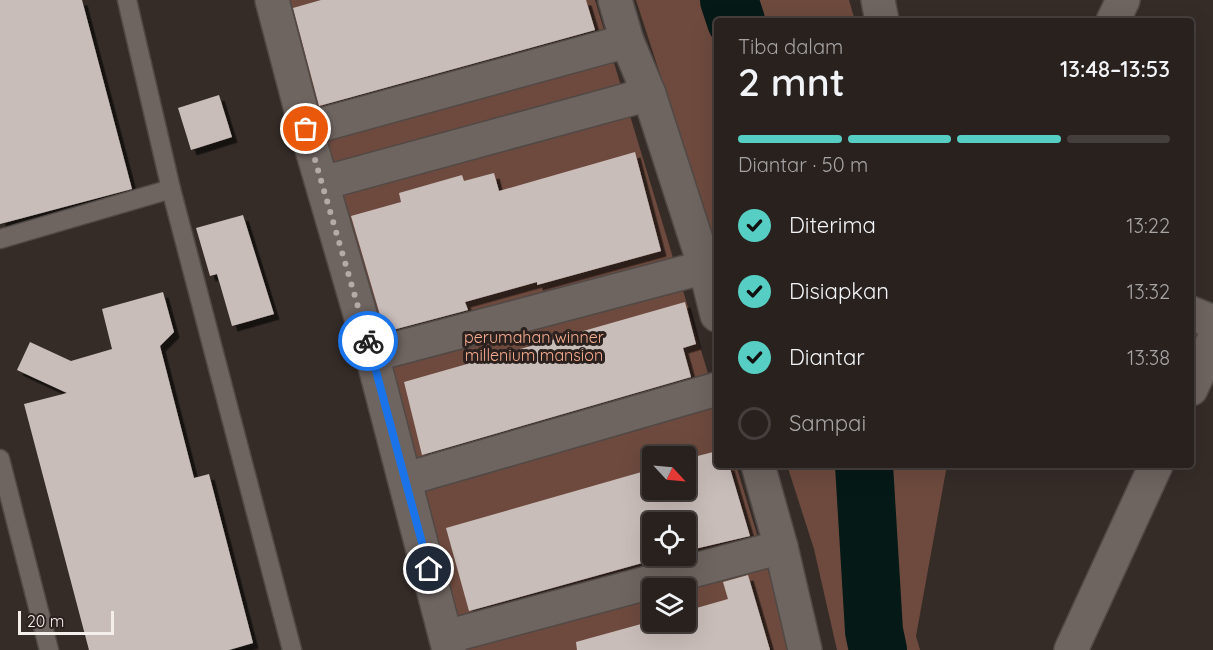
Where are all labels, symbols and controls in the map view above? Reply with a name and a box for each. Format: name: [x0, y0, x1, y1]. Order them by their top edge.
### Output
text: Tiba dalam: [738, 34, 843, 59]
text: 13:48–13:53: [1060, 55, 1170, 83]
text: 2 mnt: [738, 57, 845, 106]
pin: [280, 103, 331, 154]
icon: bag: [289, 112, 322, 145]
text: Diantar · 50 m: [738, 152, 868, 177]
icon: check: [738, 209, 771, 242]
text: Diterima: [789, 211, 876, 239]
text: 13:22: [1126, 213, 1170, 238]
icon: check: [738, 275, 771, 308]
text: Disiapkan: [789, 277, 889, 305]
text: 13:32: [1127, 279, 1170, 304]
courier: [338, 311, 398, 371]
icon: bike: [352, 325, 385, 358]
park label: perumahan winner millenium mansion: [464, 327, 604, 365]
icon: check: [738, 341, 771, 374]
text: Diantar: [789, 343, 865, 371]
text: 13:38: [1127, 345, 1170, 370]
text: Sampai: [789, 409, 866, 437]
north arrow: [642, 446, 696, 500]
map controls: [642, 446, 696, 632]
button: locate: [642, 512, 696, 566]
pin: [403, 543, 454, 594]
icon: home: [412, 552, 445, 585]
button: layers: [642, 578, 696, 632]
scale bar: [18, 608, 114, 636]
text: 20 m: [27, 611, 64, 631]

